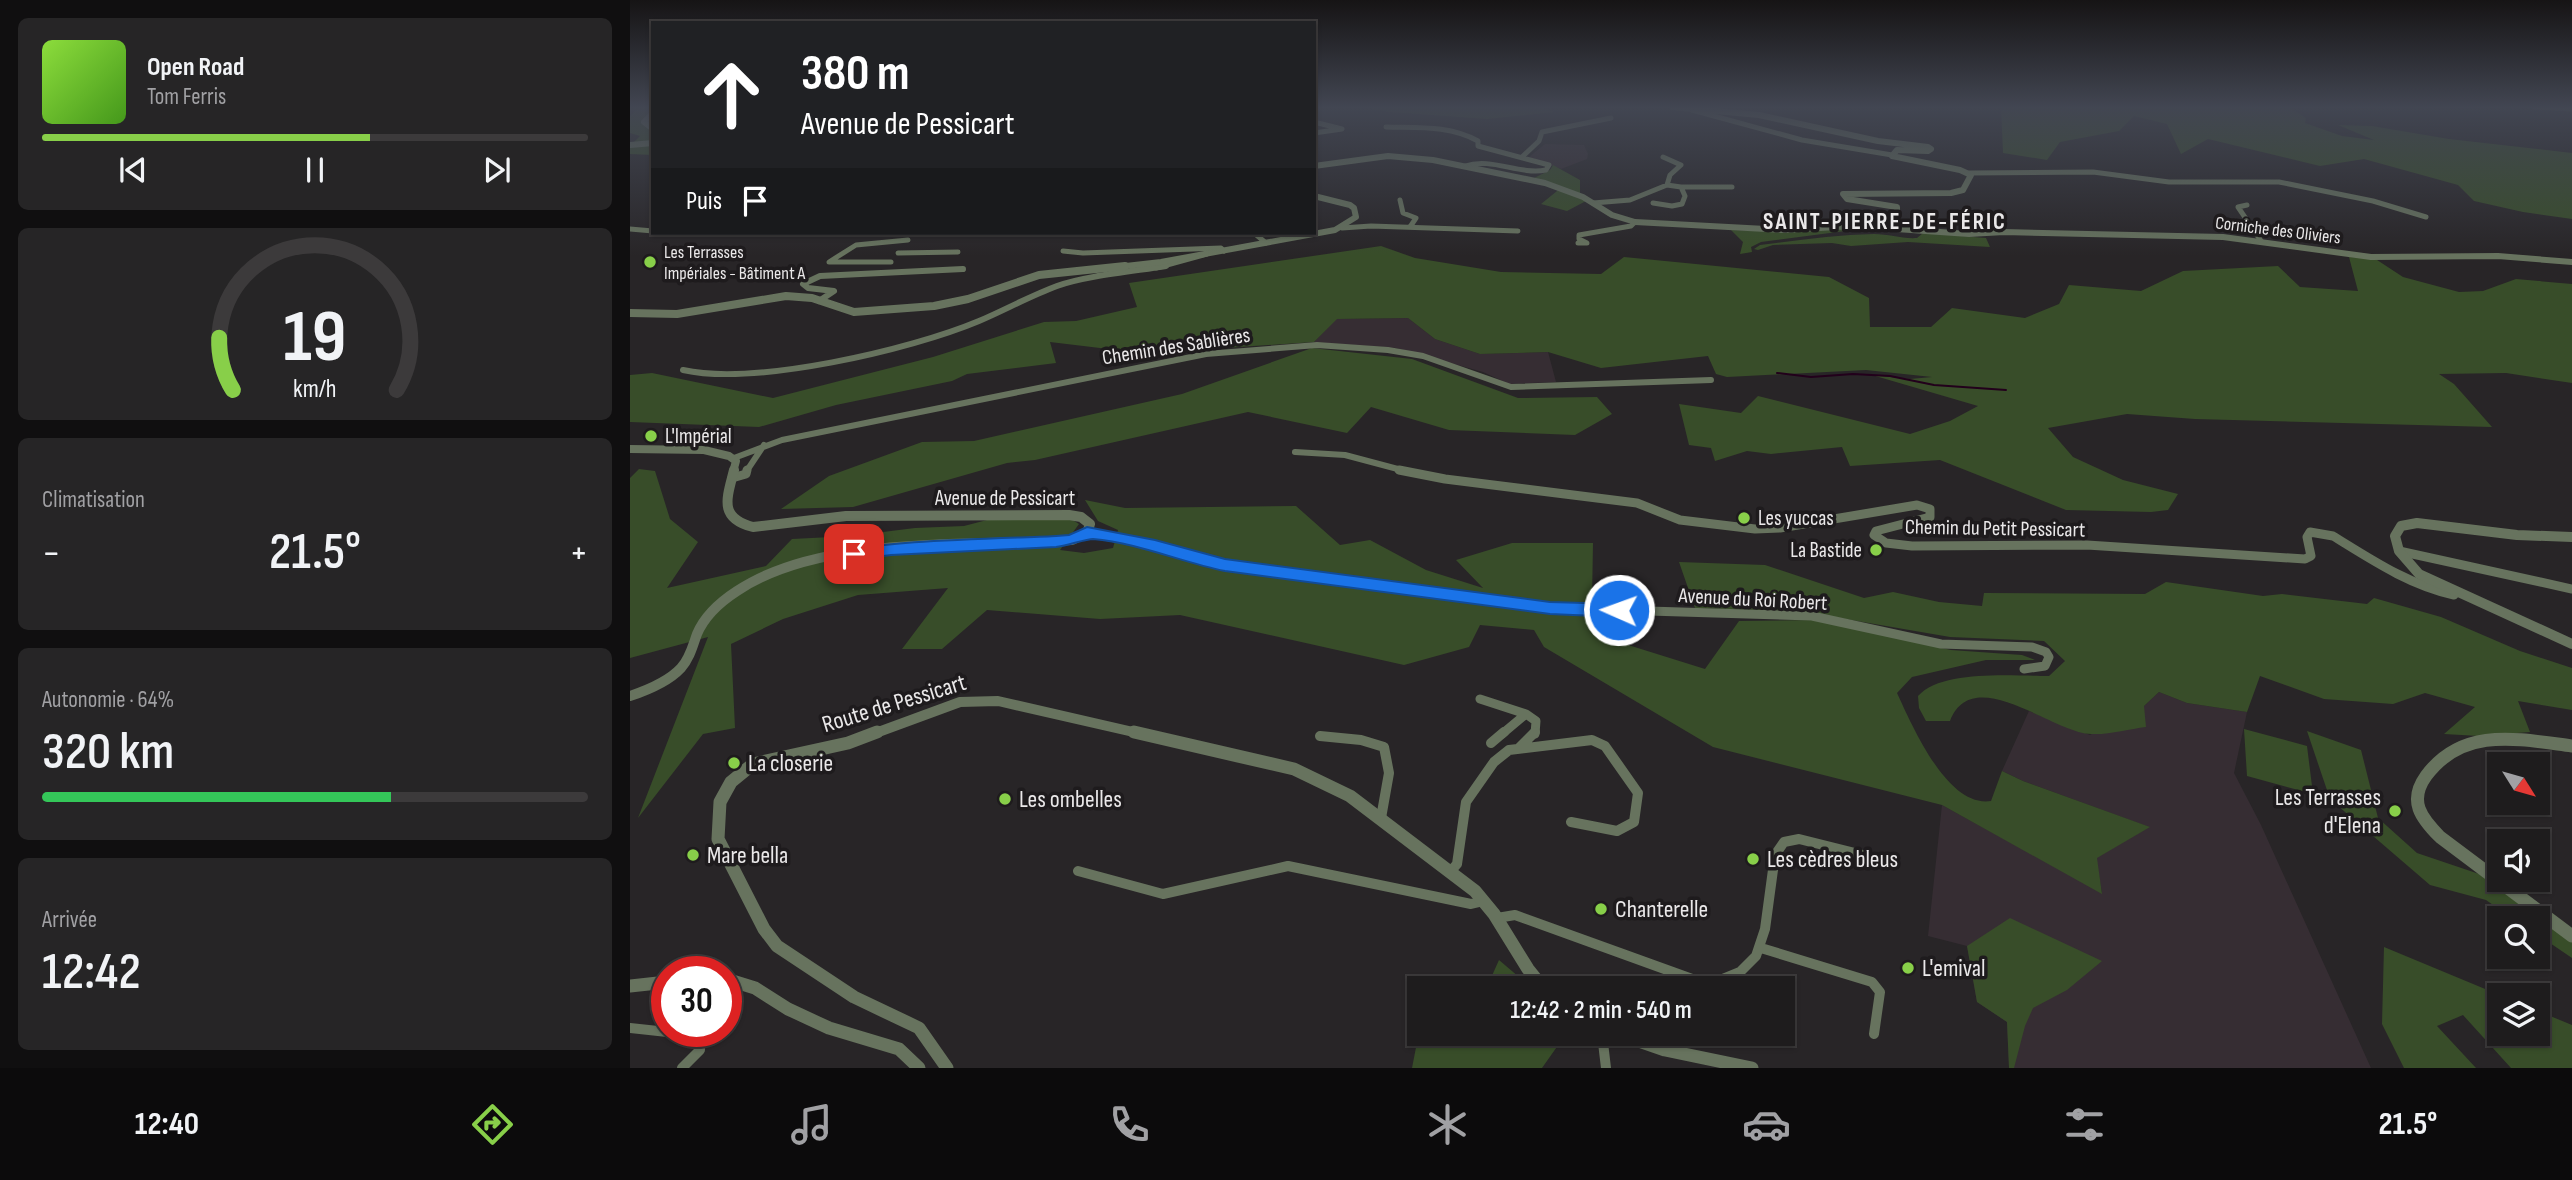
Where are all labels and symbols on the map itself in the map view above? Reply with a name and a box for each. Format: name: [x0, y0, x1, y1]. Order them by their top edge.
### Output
district label: SAINT-PIERRE-DE-FÉRIC: [1763, 208, 2007, 236]
street label: Corniche des Oliviers: [2214, 212, 2342, 249]
place label: Les Terrasses Impériales - Bâtiment A: [664, 242, 806, 284]
marker: Les Terrasses Impériales - Bâtiment A: [642, 254, 658, 270]
street label: Chemin des Sablières: [1100, 322, 1252, 371]
place label: L'Impérial: [665, 424, 732, 449]
marker: L'Impérial: [643, 428, 659, 444]
street label: Avenue de Pessicart: [934, 486, 1075, 511]
place label: Les yuccas: [1758, 506, 1834, 531]
marker: Les yuccas: [1736, 510, 1752, 526]
street label: Chemin du Petit Pessicart: [1905, 514, 2085, 543]
pin: [824, 524, 884, 584]
place label: La Bastide: [1790, 538, 1862, 563]
marker: La Bastide: [1868, 542, 1884, 558]
position arrow: [1582, 573, 1656, 647]
street label: Avenue du Roi Robert: [1677, 583, 1828, 616]
street label: Route de Pessicart: [819, 668, 970, 739]
place label: La closerie: [748, 749, 833, 778]
north arrow: [2487, 752, 2550, 816]
marker: La closerie: [726, 755, 742, 771]
place label: Les Terrasses d'Elena: [2275, 783, 2381, 840]
place label: Les ombelles: [1019, 785, 1122, 814]
marker: Les ombelles: [997, 791, 1013, 807]
marker: Les Terrasses d'Elena: [2387, 803, 2403, 819]
place label: Mare bella: [707, 841, 788, 870]
place label: Les cèdres bleus: [1767, 845, 1898, 874]
marker: Mare bella: [685, 847, 701, 863]
marker: Les cèdres bleus: [1745, 851, 1761, 867]
place label: Chanterelle: [1615, 895, 1708, 924]
marker: Chanterelle: [1593, 901, 1609, 917]
place label: L'emival: [1922, 954, 1985, 983]
speed limit sign: 30: [651, 956, 742, 1047]
marker: L'emival: [1900, 960, 1916, 976]

